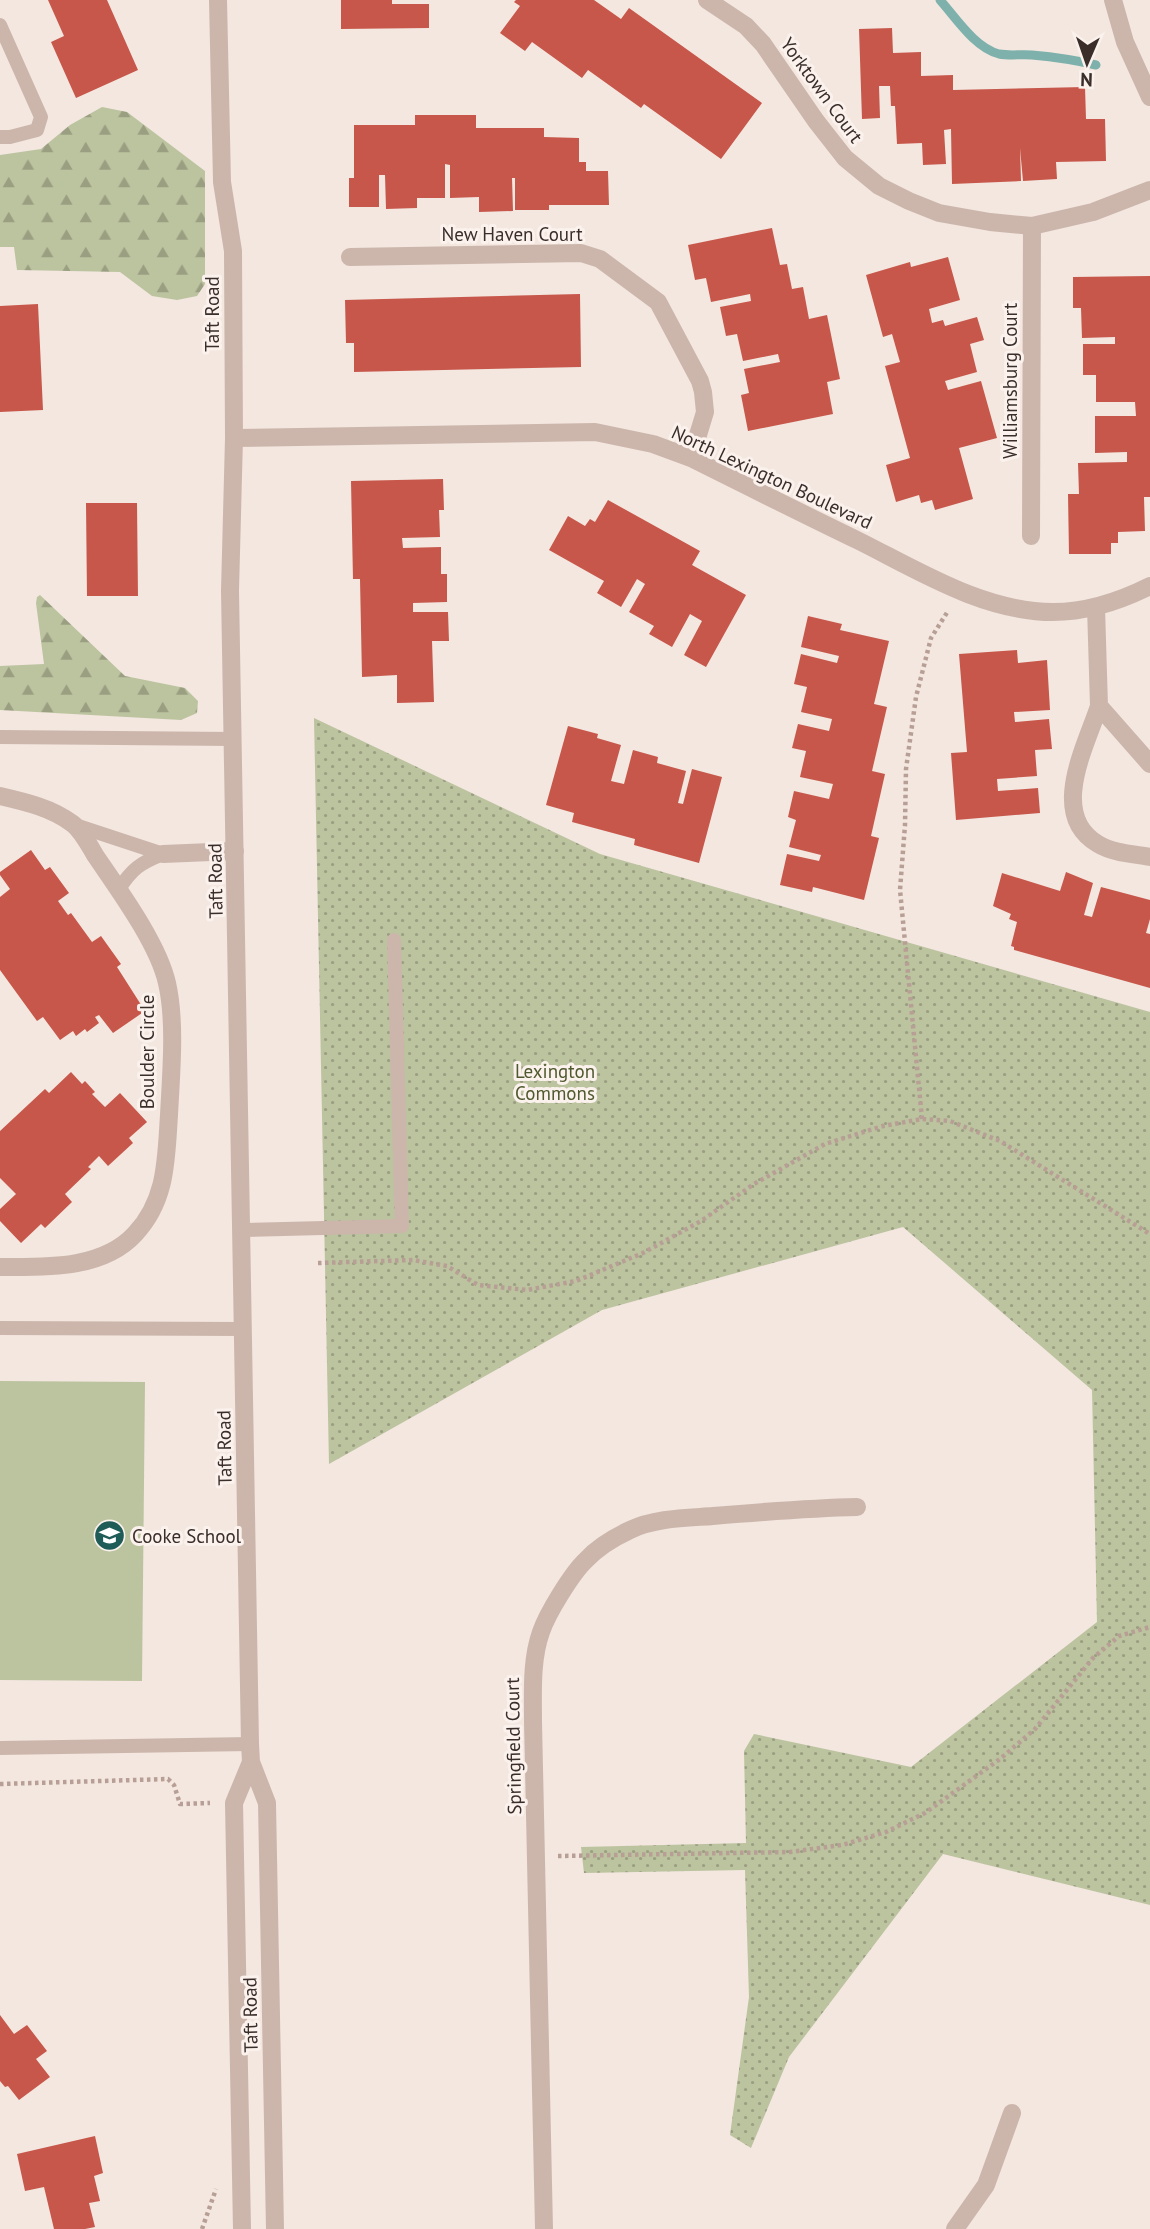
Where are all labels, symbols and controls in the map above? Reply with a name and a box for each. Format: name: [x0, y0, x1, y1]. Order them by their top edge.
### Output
north arrow: [1052, 28, 1122, 98]
street label: Yorktown Court: [776, 33, 869, 148]
text: N: [1080, 68, 1093, 92]
street label: New Haven Court: [441, 222, 583, 246]
street label: Taft Road: [200, 276, 224, 352]
street label: Williamsburg Court: [998, 302, 1022, 459]
street label: North Lexington Boulevard: [668, 420, 876, 534]
street label: Taft Road: [202, 843, 228, 919]
street label: Boulder Circle: [135, 995, 159, 1109]
park label: Lexington Commons: [515, 1059, 595, 1105]
street label: Taft Road: [211, 1410, 237, 1486]
school or university icon: Cooke School: [92, 1519, 126, 1553]
place label: Cooke School: [132, 1524, 242, 1548]
street label: Springfield Court: [500, 1677, 526, 1815]
street label: Taft Road: [237, 1977, 263, 2053]

